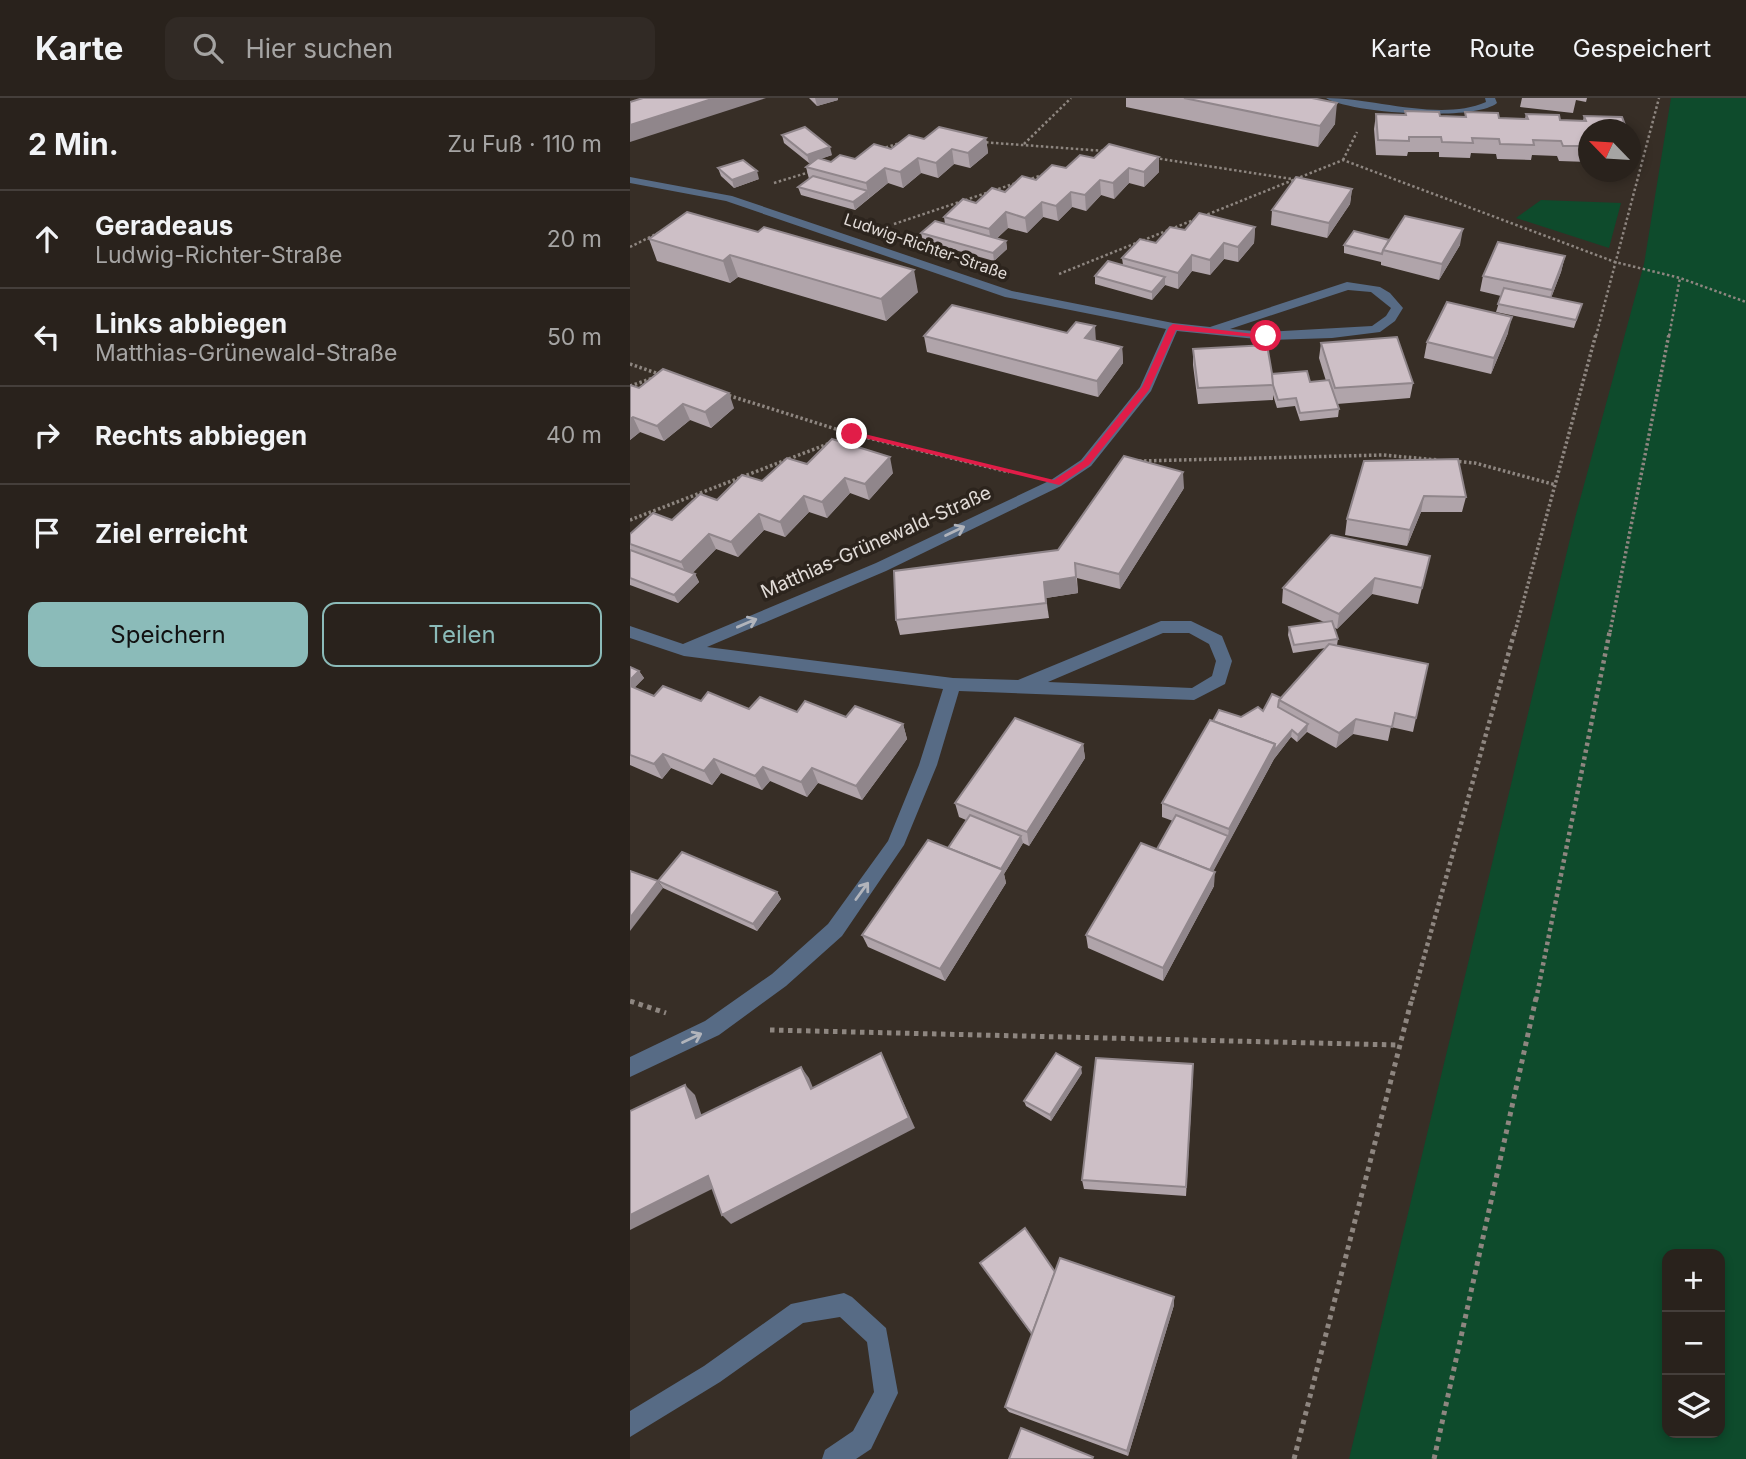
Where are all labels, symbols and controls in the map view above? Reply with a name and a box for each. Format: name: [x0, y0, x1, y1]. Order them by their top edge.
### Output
search box: [165, 17, 655, 80]
text: Karte: [35, 28, 123, 68]
icon: search: [189, 29, 227, 67]
text: Hier suchen: [245, 33, 393, 64]
text: Karte: [1371, 34, 1431, 63]
text: Route: [1469, 34, 1535, 63]
text: Gespeichert: [1573, 34, 1711, 63]
north arrow: [1578, 119, 1641, 182]
text: 2 Min.: [28, 126, 119, 162]
text: Zu Fuß · 110 m: [447, 130, 602, 158]
street label: Ludwig-Richter-Straße: [841, 209, 1011, 283]
text: Geradeaus: [95, 210, 233, 241]
icon: ahead: [28, 220, 66, 258]
text: 20 m: [547, 225, 602, 253]
text: Ludwig-Richter-Straße: [95, 241, 342, 269]
text: Links abbiegen: [95, 308, 287, 339]
icon: left: [28, 318, 66, 356]
route start: [1250, 320, 1281, 351]
text: 50 m: [547, 323, 602, 351]
text: Matthias-Grünewald-Straße: [95, 339, 397, 367]
icon: right: [28, 416, 66, 454]
route end: [836, 418, 867, 449]
text: Rechts abbiegen: [95, 420, 307, 451]
text: 40 m: [546, 421, 602, 449]
street label: Matthias-Grünewald-Straße: [757, 481, 995, 603]
icon: arrive: [28, 514, 66, 552]
text: Ziel erreicht: [95, 518, 248, 549]
one-way arrow: [944, 524, 965, 538]
button: Speichern: [28, 602, 308, 667]
button: Teilen: [322, 602, 602, 667]
one-way arrow: [736, 616, 757, 629]
one-way arrow: [855, 882, 869, 901]
one-way arrow: [681, 1031, 702, 1044]
map controls: [1662, 1249, 1725, 1438]
button: +: [1662, 1249, 1725, 1312]
button: −: [1662, 1312, 1725, 1375]
button: layers: [1662, 1375, 1725, 1438]

